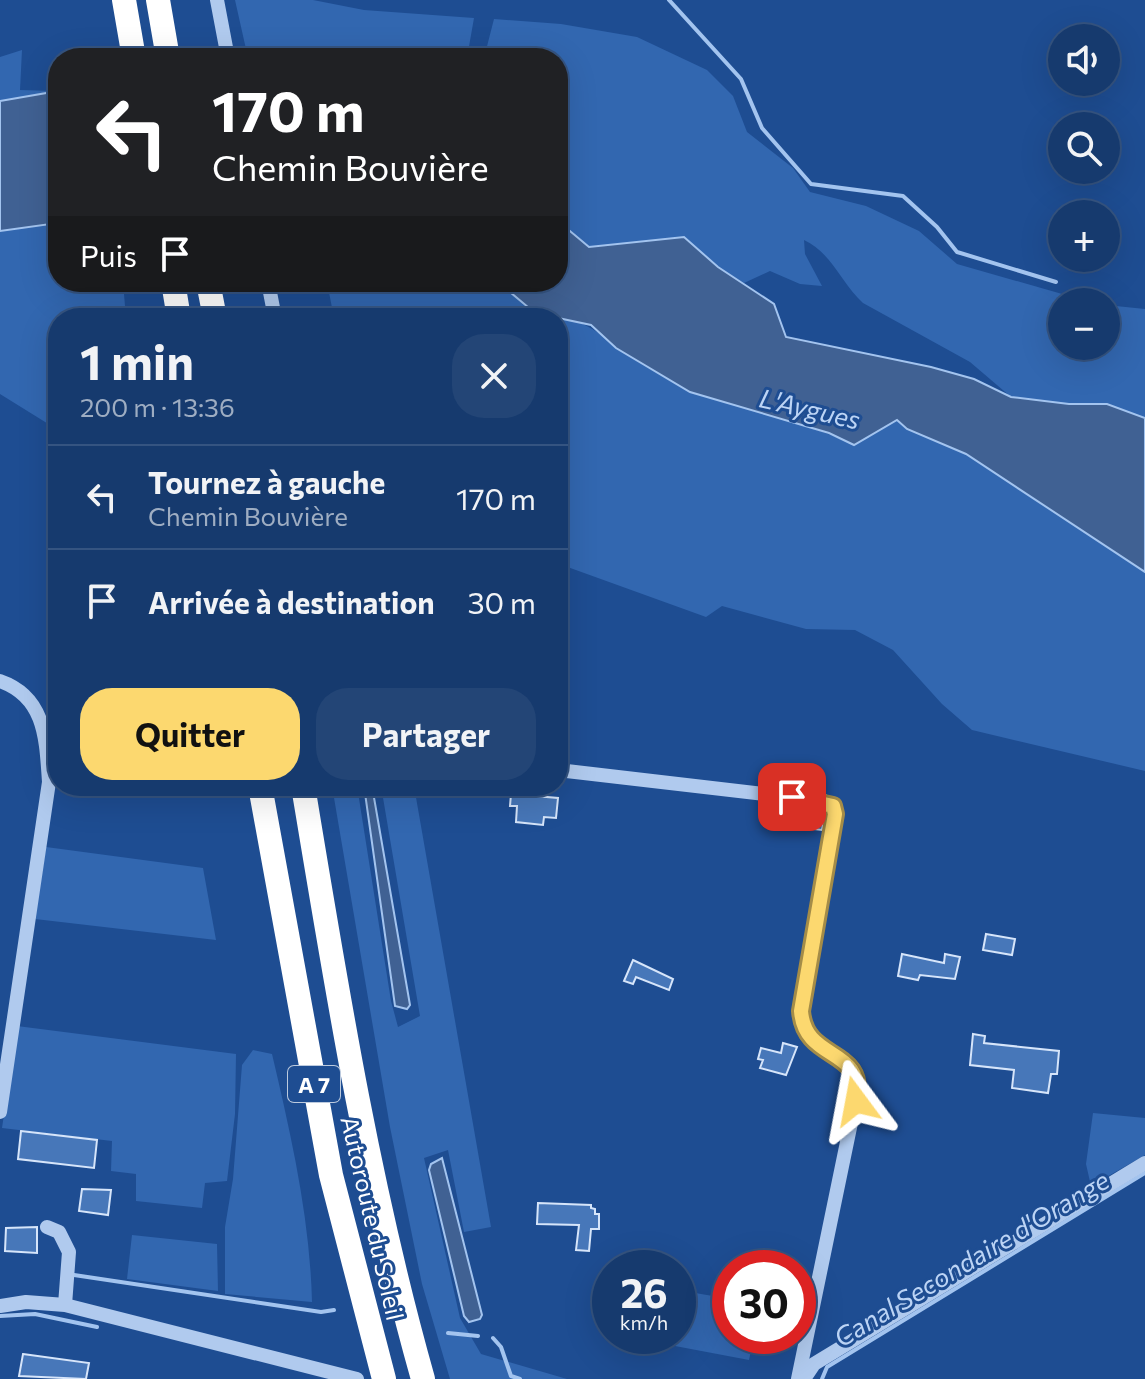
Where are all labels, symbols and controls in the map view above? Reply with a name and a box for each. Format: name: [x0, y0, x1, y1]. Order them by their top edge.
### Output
map controls: [1048, 24, 1120, 360]
button: sound: [1048, 24, 1120, 96]
text: 170 m: [212, 75, 365, 144]
icon: left: [80, 80, 184, 184]
button: search: [1048, 112, 1120, 184]
text: Chemin Bouvière: [212, 144, 489, 188]
button: +: [1048, 200, 1120, 272]
icon: arrive: [153, 232, 197, 276]
text: Puis: [80, 236, 137, 273]
button: −: [1048, 288, 1120, 360]
text: 1 min: [80, 331, 194, 390]
button: close: [452, 334, 536, 418]
water label: L'Aygues: [757, 381, 864, 435]
text: 200 m · 13:36: [80, 391, 235, 422]
text: Tournez à gauche: [148, 463, 385, 500]
icon: left: [80, 475, 124, 519]
text: 170 m: [456, 479, 536, 516]
text: Chemin Bouvière: [148, 500, 348, 531]
icon: arrive: [80, 579, 124, 623]
text: Arrivée à destination: [148, 583, 435, 620]
text: 30 m: [467, 583, 536, 620]
button: Quitter: [80, 688, 300, 780]
button: Partager: [316, 688, 536, 780]
pin: [758, 763, 826, 831]
icon: arrive: [770, 775, 814, 819]
position arrow: [814, 1059, 898, 1143]
road number: A 7: [288, 1066, 340, 1102]
street label: Autoroute du Soleil: [335, 1113, 411, 1323]
water label: Canal Secondaire d'Orange: [828, 1163, 1114, 1352]
speed limit sign: 30: [712, 1250, 816, 1354]
text: 26: [620, 1267, 668, 1316]
text: km/h: [620, 1310, 668, 1334]

